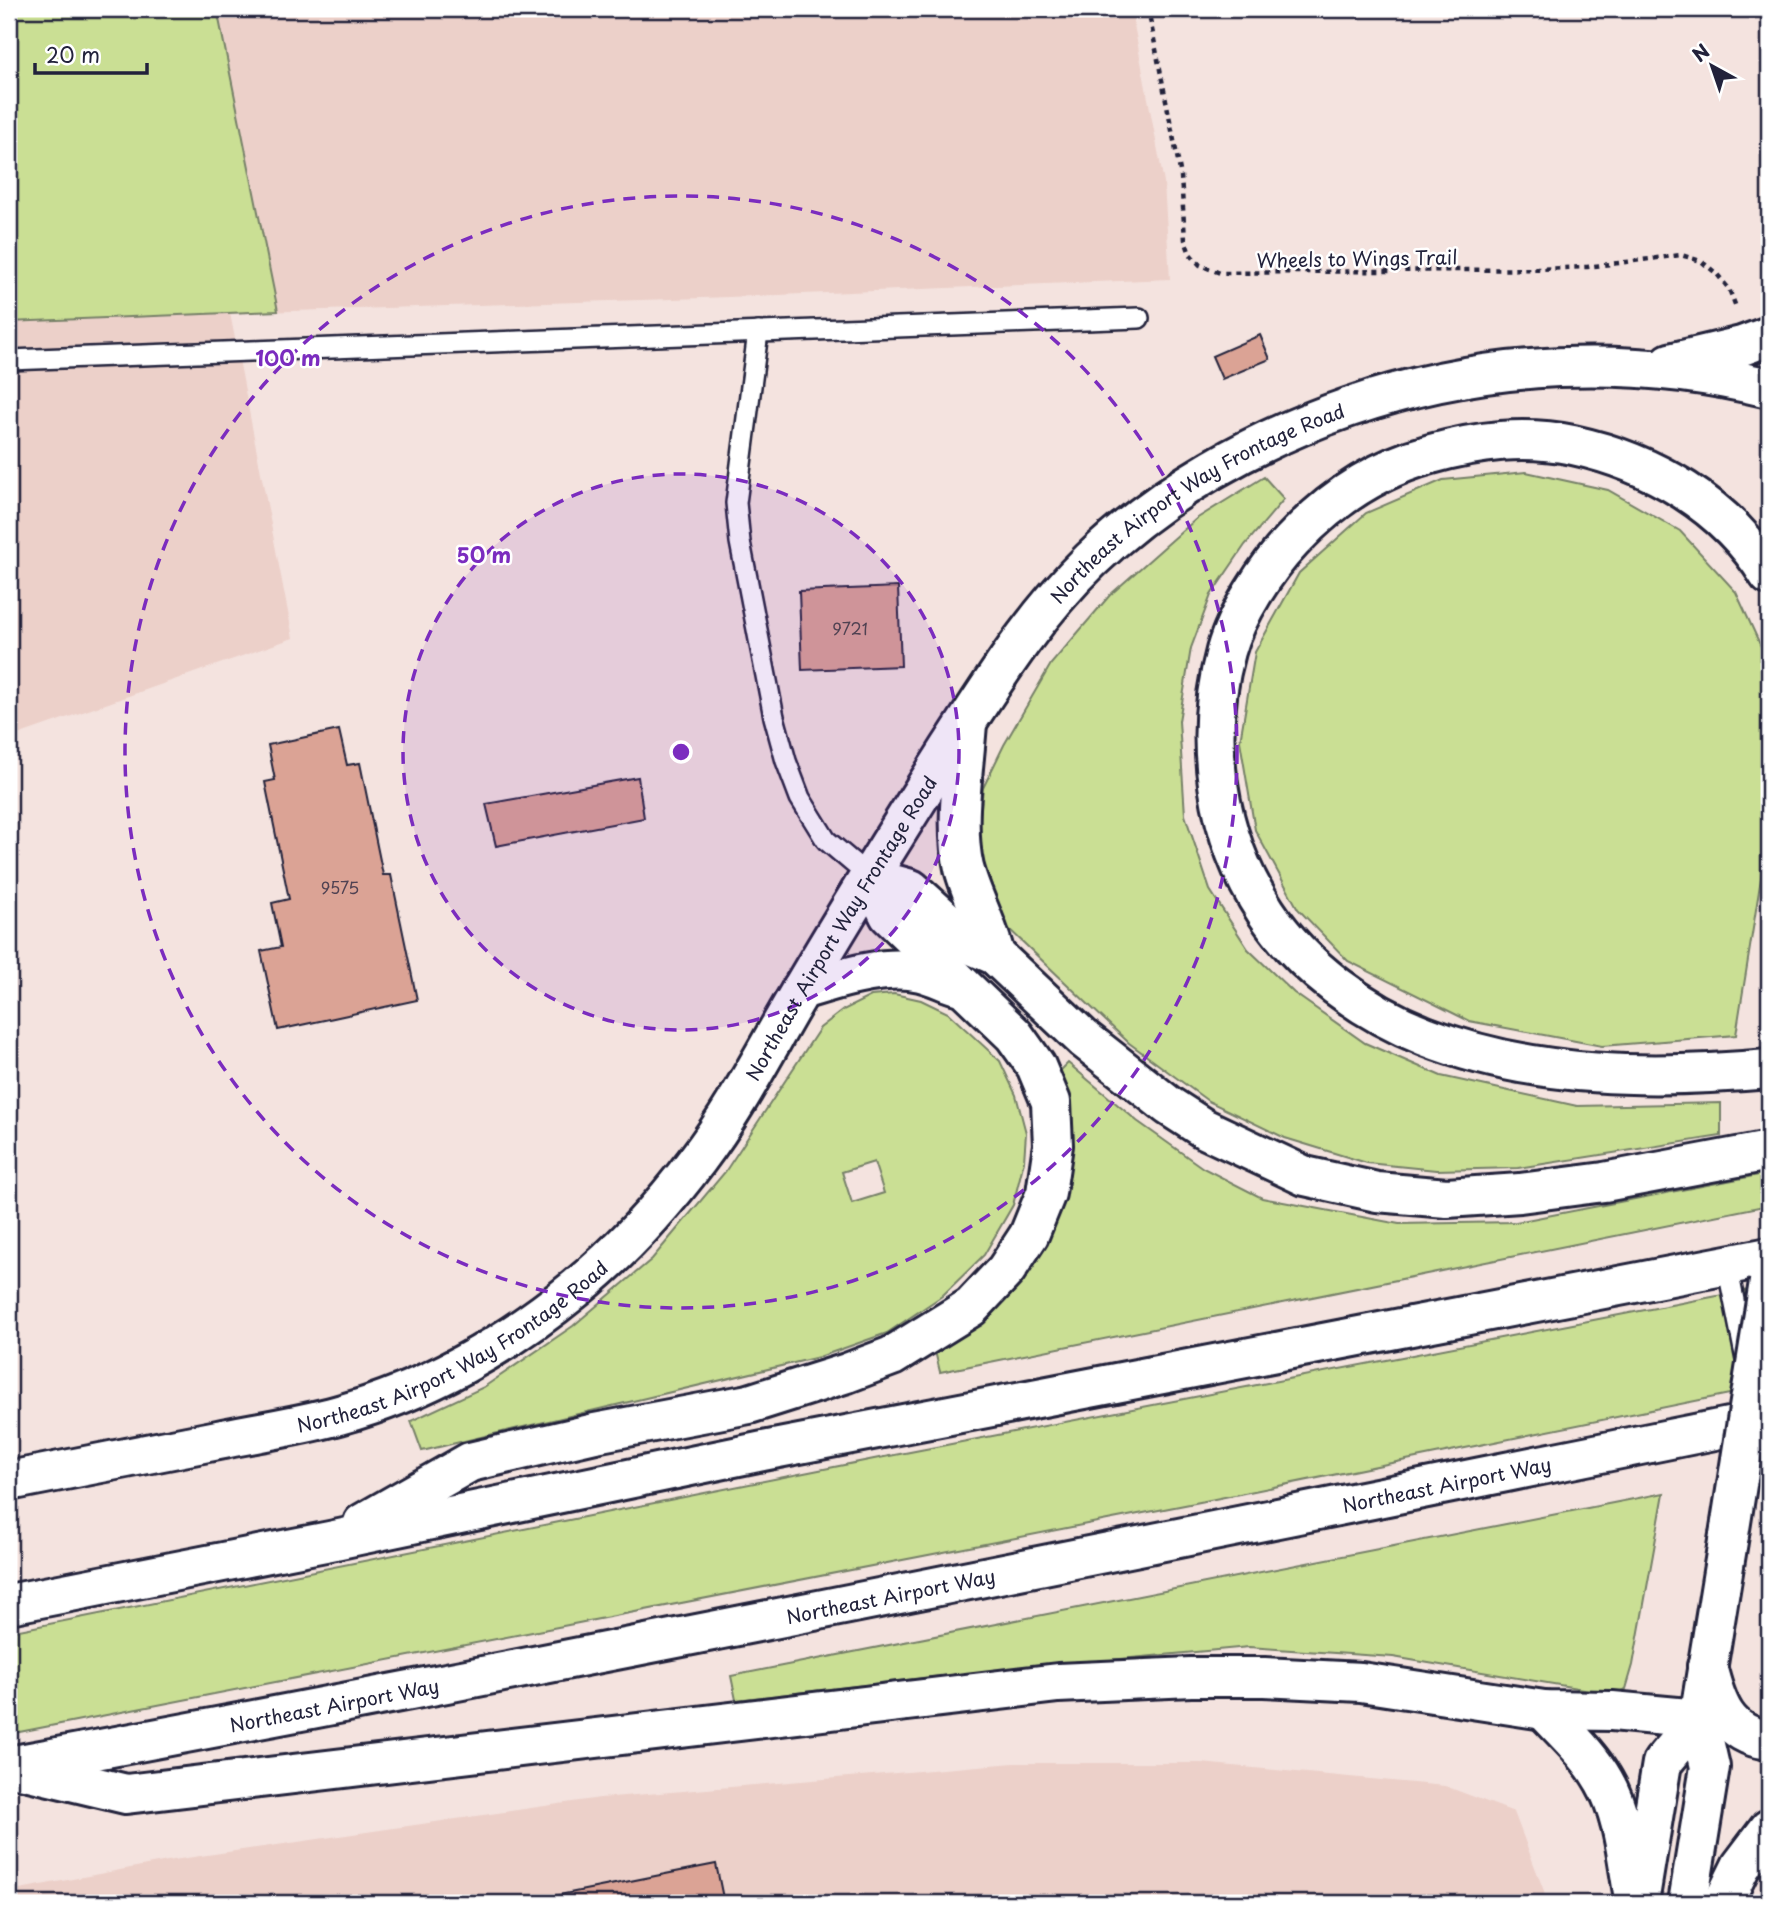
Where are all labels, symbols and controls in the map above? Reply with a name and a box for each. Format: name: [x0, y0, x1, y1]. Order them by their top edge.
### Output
scale bar: [35, 32, 147, 76]
north arrow: [1676, 32, 1746, 102]
text: N: [1686, 37, 1715, 68]
text: 20 m: [46, 38, 100, 70]
street label: Wheels to Wings Trail: [1256, 242, 1458, 274]
text: 100 m: [255, 341, 321, 373]
street label: Northeast Airport Way Frontage Road: [1043, 396, 1348, 609]
text: 50 m: [457, 538, 511, 570]
house number: 9721: [832, 616, 868, 640]
centre of rings: [669, 740, 693, 764]
street label: Northeast Airport Way Frontage Road: [738, 770, 943, 1085]
house number: 9575: [321, 875, 359, 899]
street label: Northeast Airport Way Frontage Road: [294, 1254, 613, 1439]
street label: Northeast Airport Way: [1340, 1449, 1554, 1519]
street label: Northeast Airport Way: [784, 1561, 998, 1630]
street label: Northeast Airport Way: [227, 1671, 441, 1738]

